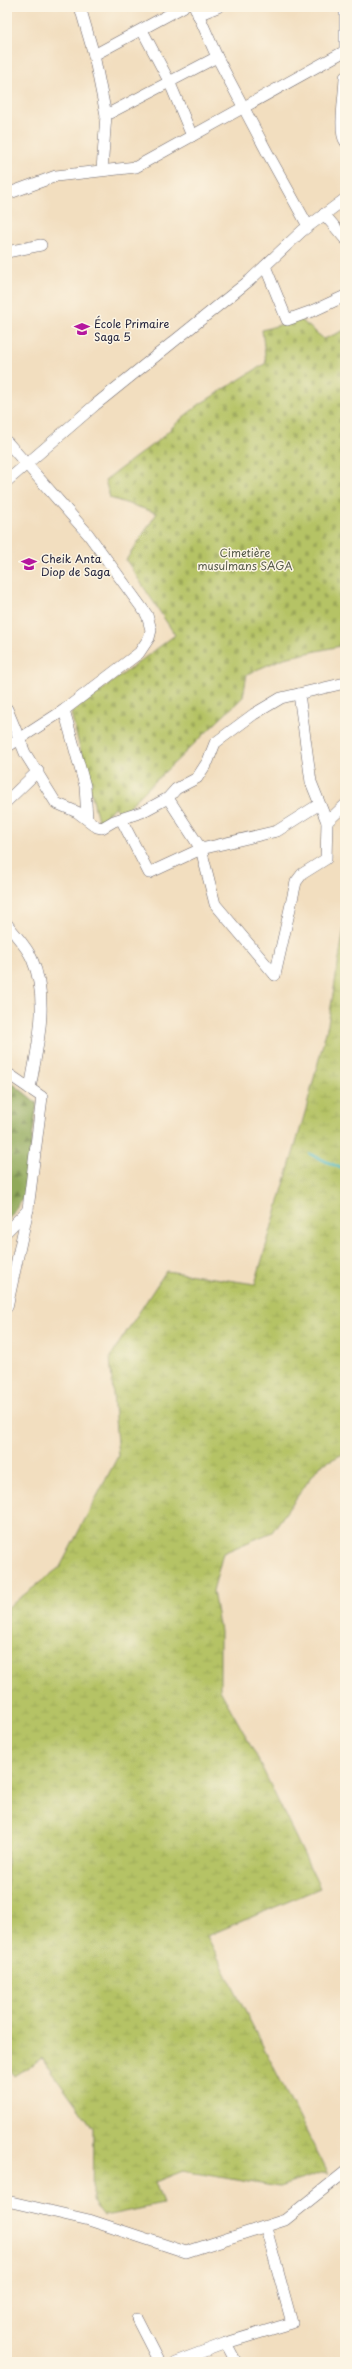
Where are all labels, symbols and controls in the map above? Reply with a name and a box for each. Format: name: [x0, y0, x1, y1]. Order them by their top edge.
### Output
place label: École Primaire Saga 5: [94, 315, 170, 345]
school or university icon: École Primaire Saga 5: [73, 320, 91, 338]
park label: Cimetière musulmans SAGA: [198, 544, 293, 574]
place label: Cheik Anta Diop de Saga: [41, 550, 110, 580]
school or university icon: Cheik Anta Diop de Saga: [20, 555, 38, 573]

